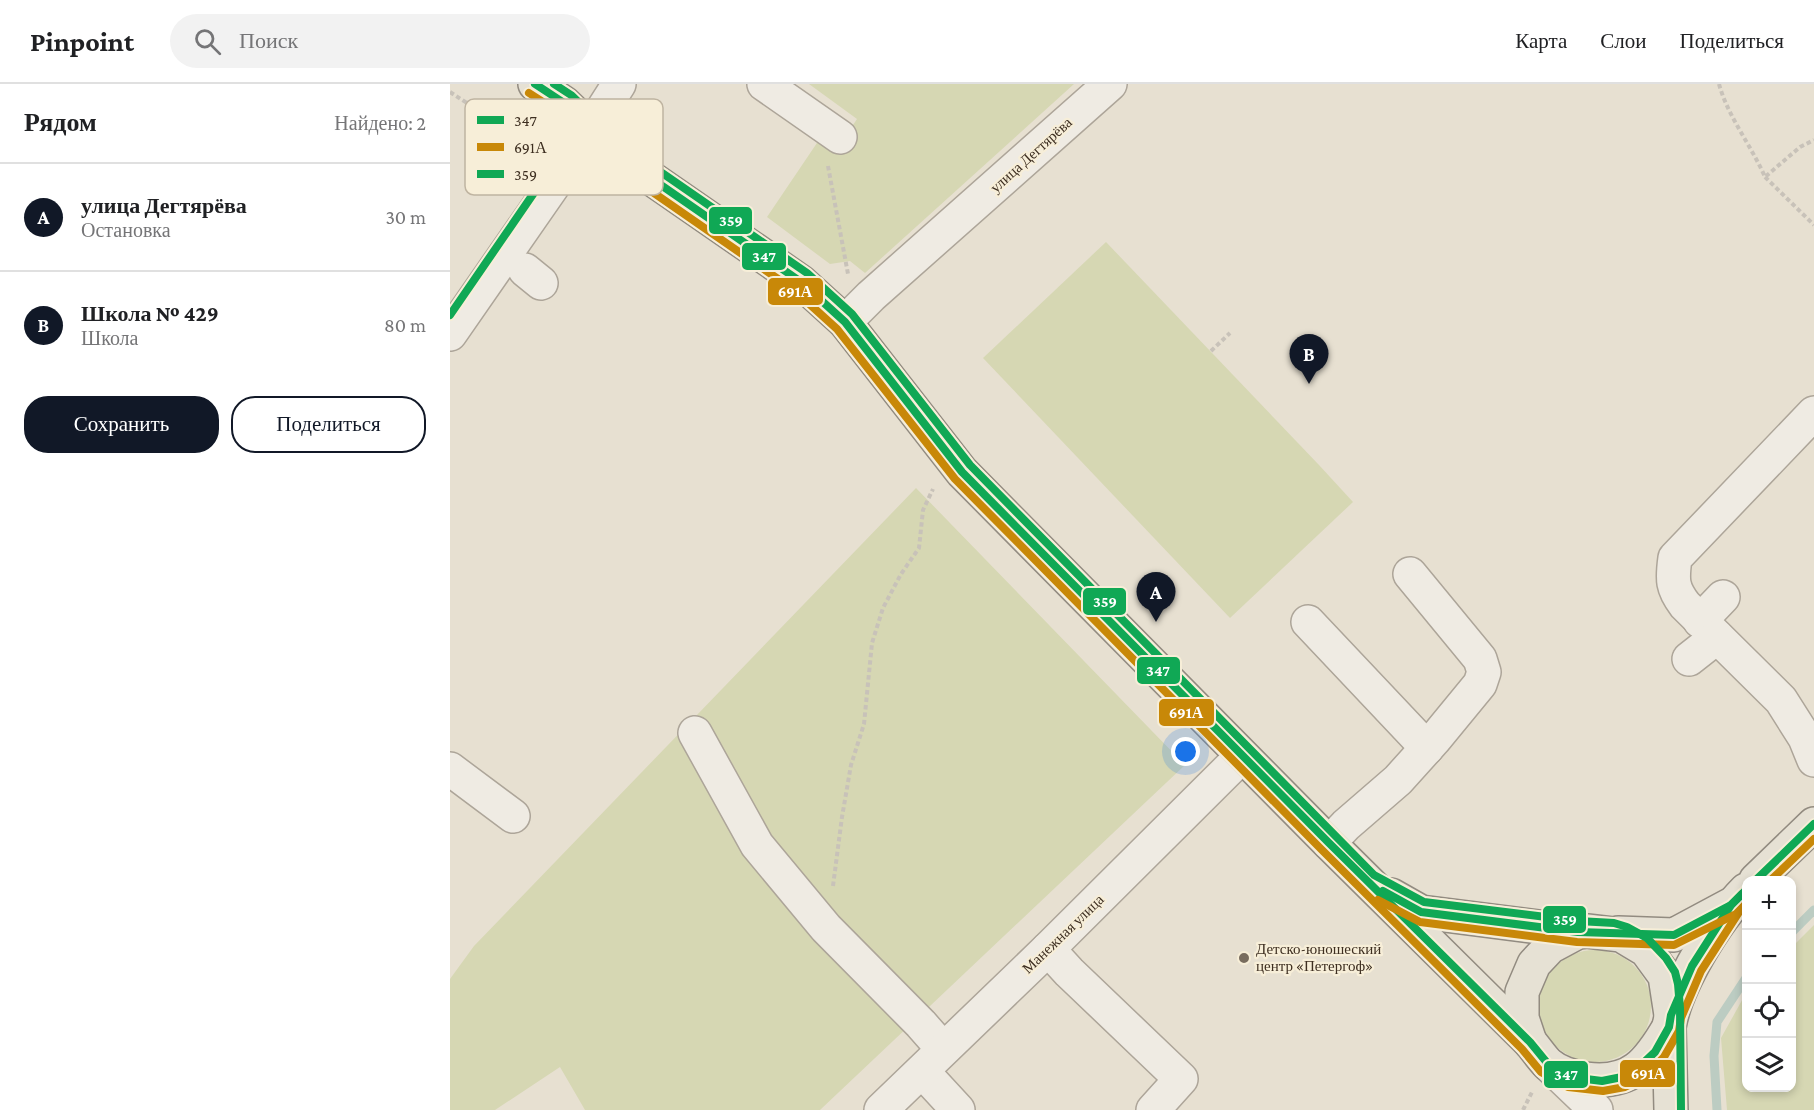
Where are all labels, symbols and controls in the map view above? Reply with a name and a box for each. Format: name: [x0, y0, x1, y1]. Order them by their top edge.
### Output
search box: [170, 14, 590, 68]
icon: search: [191, 25, 224, 58]
text: Pinpoint: [30, 26, 134, 57]
text: Поиск: [239, 28, 298, 53]
text: Карта: [1515, 29, 1567, 53]
text: Слои: [1600, 29, 1646, 53]
text: Поделиться: [1679, 29, 1784, 53]
legend: [465, 99, 663, 195]
text: Рядом: [24, 108, 97, 137]
text: Найдено: 2: [334, 112, 426, 134]
text: 347: [514, 112, 537, 129]
street label: улица Дегтярёва: [987, 114, 1075, 196]
text: 691А: [514, 139, 547, 156]
text: 359: [514, 166, 537, 183]
text: улица Дегтярёва: [81, 193, 247, 218]
text: A: [38, 206, 49, 228]
text: 30 m: [385, 206, 426, 228]
line badge: 359: [708, 206, 753, 235]
text: 359: [719, 212, 743, 229]
text: Остановка: [81, 219, 171, 241]
line badge: 347: [741, 242, 787, 271]
text: 347: [752, 248, 776, 265]
line badge: 691А: [767, 277, 824, 306]
text: 691А: [778, 283, 813, 300]
text: Школа № 429: [81, 301, 219, 326]
text: B: [38, 314, 49, 336]
text: 80 m: [384, 314, 426, 336]
text: Школа: [81, 327, 138, 349]
pin: B: [1290, 334, 1328, 384]
button: Сохранить: [24, 396, 219, 453]
button: Поделиться: [231, 396, 426, 453]
pin: A: [1136, 572, 1176, 622]
line badge: 359: [1082, 587, 1127, 616]
text: 359: [1093, 593, 1117, 610]
line badge: 347: [1136, 656, 1181, 685]
text: 347: [1146, 662, 1170, 679]
line badge: 691А: [1158, 698, 1215, 727]
text: 691А: [1169, 704, 1204, 721]
your location: [1171, 737, 1200, 766]
map controls: [1742, 876, 1796, 1092]
button: +: [1742, 876, 1796, 930]
street label: Манежная улица: [1019, 891, 1107, 977]
line badge: 359: [1542, 905, 1587, 934]
text: 359: [1553, 911, 1577, 928]
button: −: [1742, 930, 1796, 984]
place label: Детско-юношеский центр «Петергоф»: [1256, 941, 1381, 974]
marker: Детско-юношеский центр «Петергоф»: [1237, 951, 1251, 965]
button: locate: [1742, 984, 1796, 1038]
button: layers: [1742, 1038, 1796, 1092]
line badge: 691А: [1619, 1059, 1676, 1088]
line badge: 347: [1543, 1060, 1589, 1089]
text: 691А: [1631, 1065, 1666, 1082]
text: 347: [1554, 1066, 1578, 1083]

